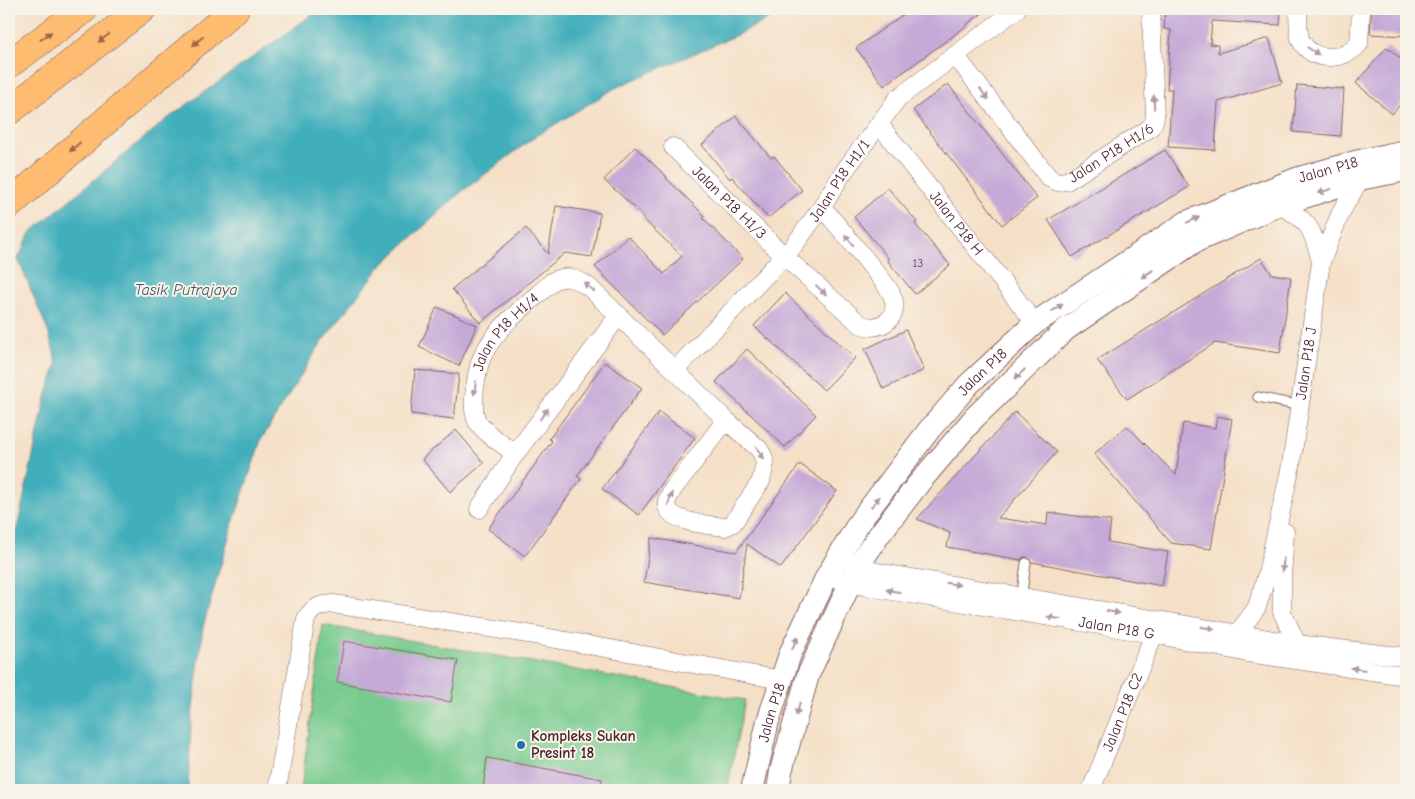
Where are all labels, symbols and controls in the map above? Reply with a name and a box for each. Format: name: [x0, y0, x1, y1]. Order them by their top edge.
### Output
one-way arrow: [39, 31, 52, 42]
one-way arrow: [98, 33, 111, 44]
one-way arrow: [192, 35, 204, 47]
one-way arrow: [1306, 47, 1319, 56]
one-way arrow: [979, 87, 990, 100]
one-way arrow: [1150, 94, 1158, 110]
street label: Jalan P18 H1/6: [1065, 119, 1157, 187]
street label: Jalan P18 H1/1: [805, 136, 873, 225]
one-way arrow: [69, 142, 82, 153]
street label: Jalan P18: [1296, 153, 1360, 187]
street label: Jalan P18 H1/3: [688, 162, 770, 243]
street label: Jalan P18 H: [926, 187, 988, 259]
one-way arrow: [1318, 187, 1333, 195]
one-way arrow: [1186, 216, 1201, 224]
one-way arrow: [844, 234, 855, 247]
house number: 13: [913, 256, 923, 270]
one-way arrow: [1141, 269, 1154, 279]
water label: Tasik Putrajaya: [135, 281, 237, 299]
one-way arrow: [583, 282, 596, 293]
one-way arrow: [815, 284, 828, 295]
street label: Jalan P18 H1/4: [469, 289, 542, 373]
one-way arrow: [1050, 303, 1064, 313]
street label: Jalan P18 J: [1292, 326, 1320, 401]
street label: Jalan P18: [954, 344, 1011, 399]
one-way arrow: [1014, 368, 1026, 380]
one-way arrow: [471, 380, 479, 396]
one-way arrow: [539, 407, 549, 421]
one-way arrow: [755, 447, 764, 460]
one-way arrow: [666, 491, 674, 506]
one-way arrow: [869, 496, 880, 509]
one-way arrow: [1278, 558, 1286, 574]
one-way arrow: [945, 581, 961, 589]
one-way arrow: [885, 587, 901, 595]
one-way arrow: [1106, 608, 1121, 616]
street label: Jalan P18 G: [1077, 613, 1156, 643]
one-way arrow: [1045, 614, 1061, 622]
one-way arrow: [1200, 625, 1216, 633]
one-way arrow: [792, 636, 800, 650]
one-way arrow: [1350, 665, 1366, 673]
street label: Jalan P18 C2: [1099, 670, 1146, 754]
street label: Jalan P18: [754, 680, 789, 744]
one-way arrow: [794, 702, 802, 717]
place label: Kompleks Sukan Presint 18: [531, 727, 636, 762]
marker: Kompleks Sukan Presint 18: [515, 739, 527, 751]

